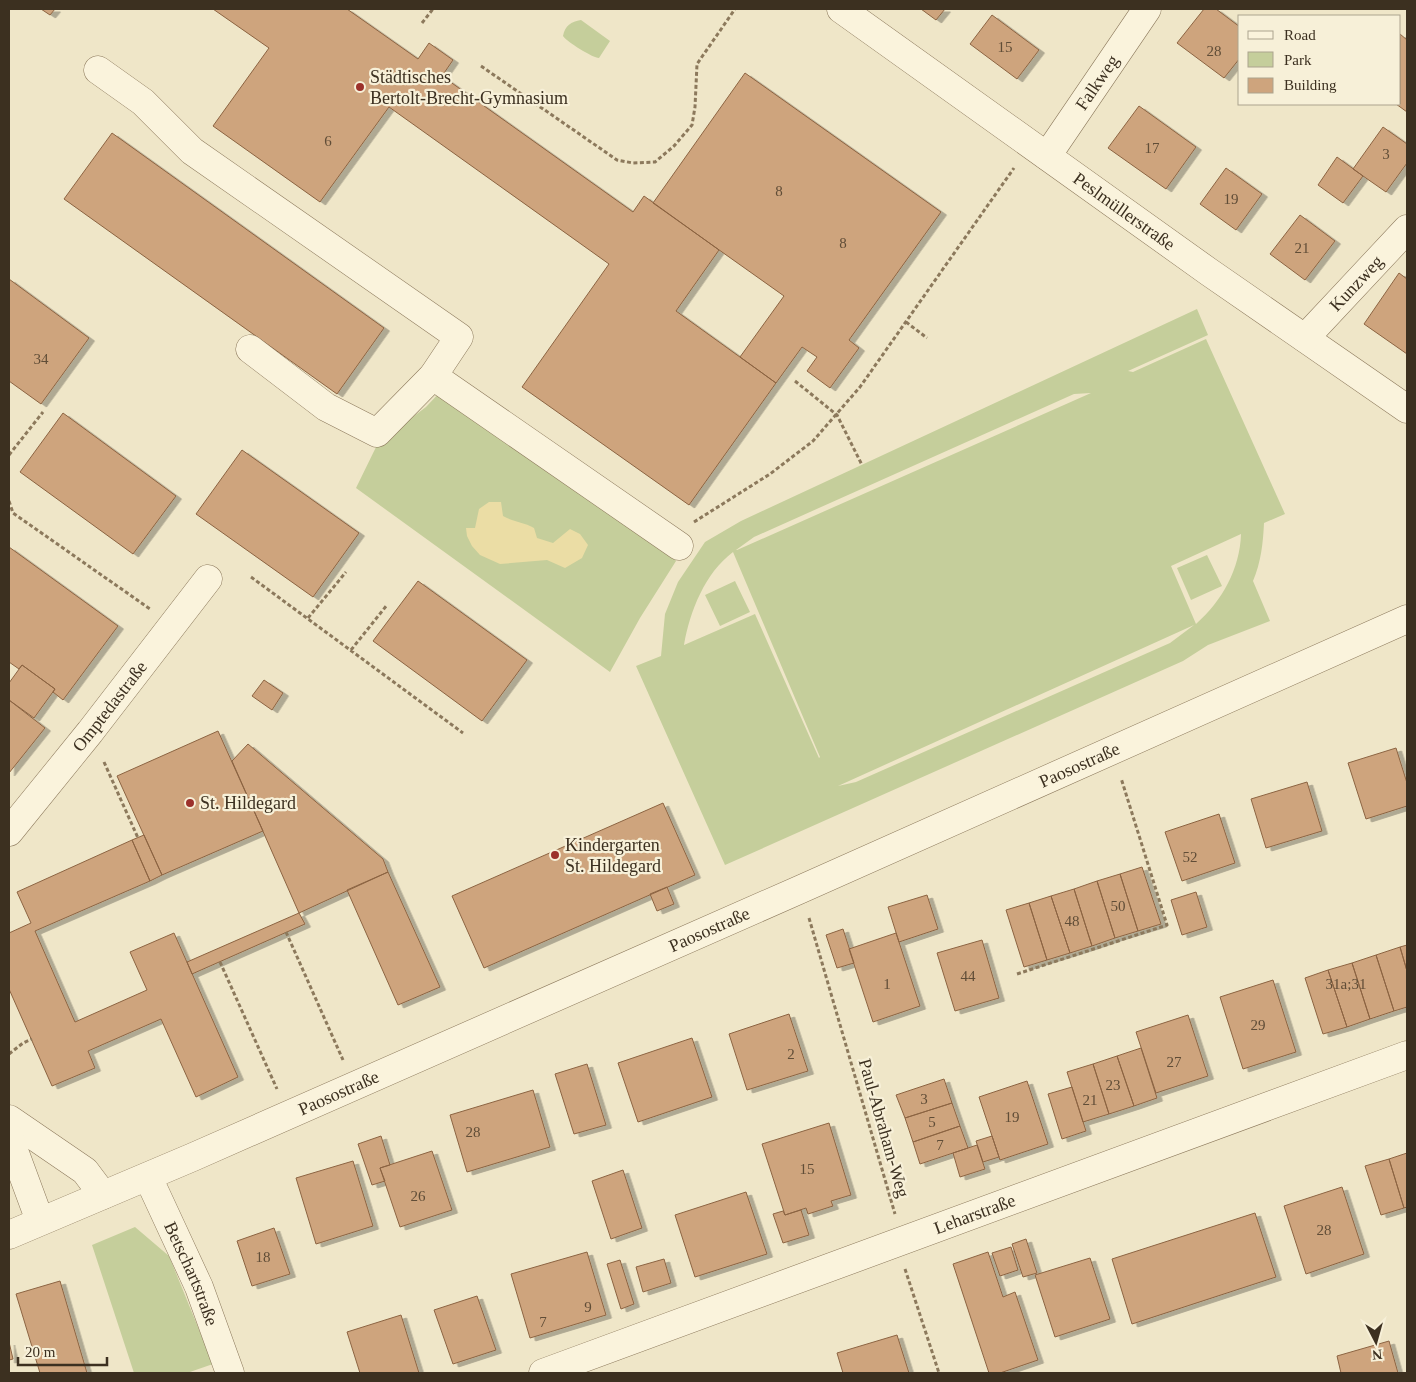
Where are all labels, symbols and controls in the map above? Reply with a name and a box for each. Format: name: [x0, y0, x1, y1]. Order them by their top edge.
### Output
legend: [1238, 15, 1401, 105]
text: Road: [1284, 27, 1316, 43]
house number: 15: [998, 39, 1013, 55]
house number: 28: [1207, 43, 1222, 59]
street label: Falkweg: [1071, 51, 1123, 114]
text: Park: [1284, 52, 1312, 68]
place label: Städtisches Bertolt-Brecht-Gymnasium: [370, 67, 568, 108]
text: Building: [1284, 77, 1337, 93]
marker: Städtisches Bertolt-Brecht-Gymnasium: [354, 81, 366, 93]
house number: 6: [324, 133, 332, 149]
house number: 17: [1145, 140, 1160, 156]
house number: 3: [1382, 146, 1390, 162]
street label: Peslmüllerstraße: [1069, 168, 1179, 254]
house number: 8: [775, 183, 783, 199]
house number: 19: [1224, 191, 1239, 207]
house number: 8: [839, 235, 847, 251]
house number: 21: [1295, 240, 1310, 256]
street label: Kunzweg: [1325, 251, 1387, 315]
house number: 34: [34, 351, 49, 367]
street label: Omptedastraße: [68, 657, 151, 756]
street label: Paosostraße: [1036, 738, 1123, 792]
place label: St. Hildegard: [200, 793, 296, 813]
marker: St. Hildegard: [184, 797, 196, 809]
place label: Kindergarten St. Hildegard: [565, 835, 661, 876]
marker: Kindergarten St. Hildegard: [549, 849, 561, 861]
house number: 52: [1183, 849, 1198, 865]
house number: 50: [1111, 898, 1126, 914]
street label: Paosostraße: [666, 903, 753, 956]
house number: 48: [1065, 913, 1080, 929]
house number: 44: [961, 968, 976, 984]
house number: 1: [883, 976, 891, 992]
house number: 31a;31: [1326, 976, 1366, 992]
house number: 29: [1251, 1017, 1266, 1033]
house number: 2: [787, 1046, 795, 1062]
house number: 27: [1167, 1054, 1182, 1070]
street label: Paul-Abraham-Weg: [855, 1056, 913, 1200]
street label: Paosostraße: [295, 1066, 382, 1119]
house number: 23: [1106, 1077, 1121, 1093]
house number: 3: [920, 1091, 928, 1107]
house number: 21: [1083, 1092, 1098, 1108]
house number: 19: [1005, 1109, 1020, 1125]
house number: 5: [928, 1114, 936, 1130]
house number: 28: [466, 1124, 481, 1140]
house number: 7: [936, 1137, 944, 1153]
house number: 15: [800, 1161, 815, 1177]
house number: 26: [411, 1188, 426, 1204]
street label: Leharstraße: [931, 1190, 1018, 1238]
street label: Betschartstraße: [160, 1219, 222, 1328]
house number: 28: [1317, 1222, 1332, 1238]
house number: 18: [256, 1249, 271, 1265]
house number: 9: [584, 1299, 592, 1315]
house number: 7: [539, 1314, 547, 1330]
north arrow: [1351, 1317, 1401, 1367]
scale bar: [18, 1334, 106, 1366]
text: 20 m: [25, 1344, 56, 1360]
text: N: [1371, 1346, 1383, 1362]

